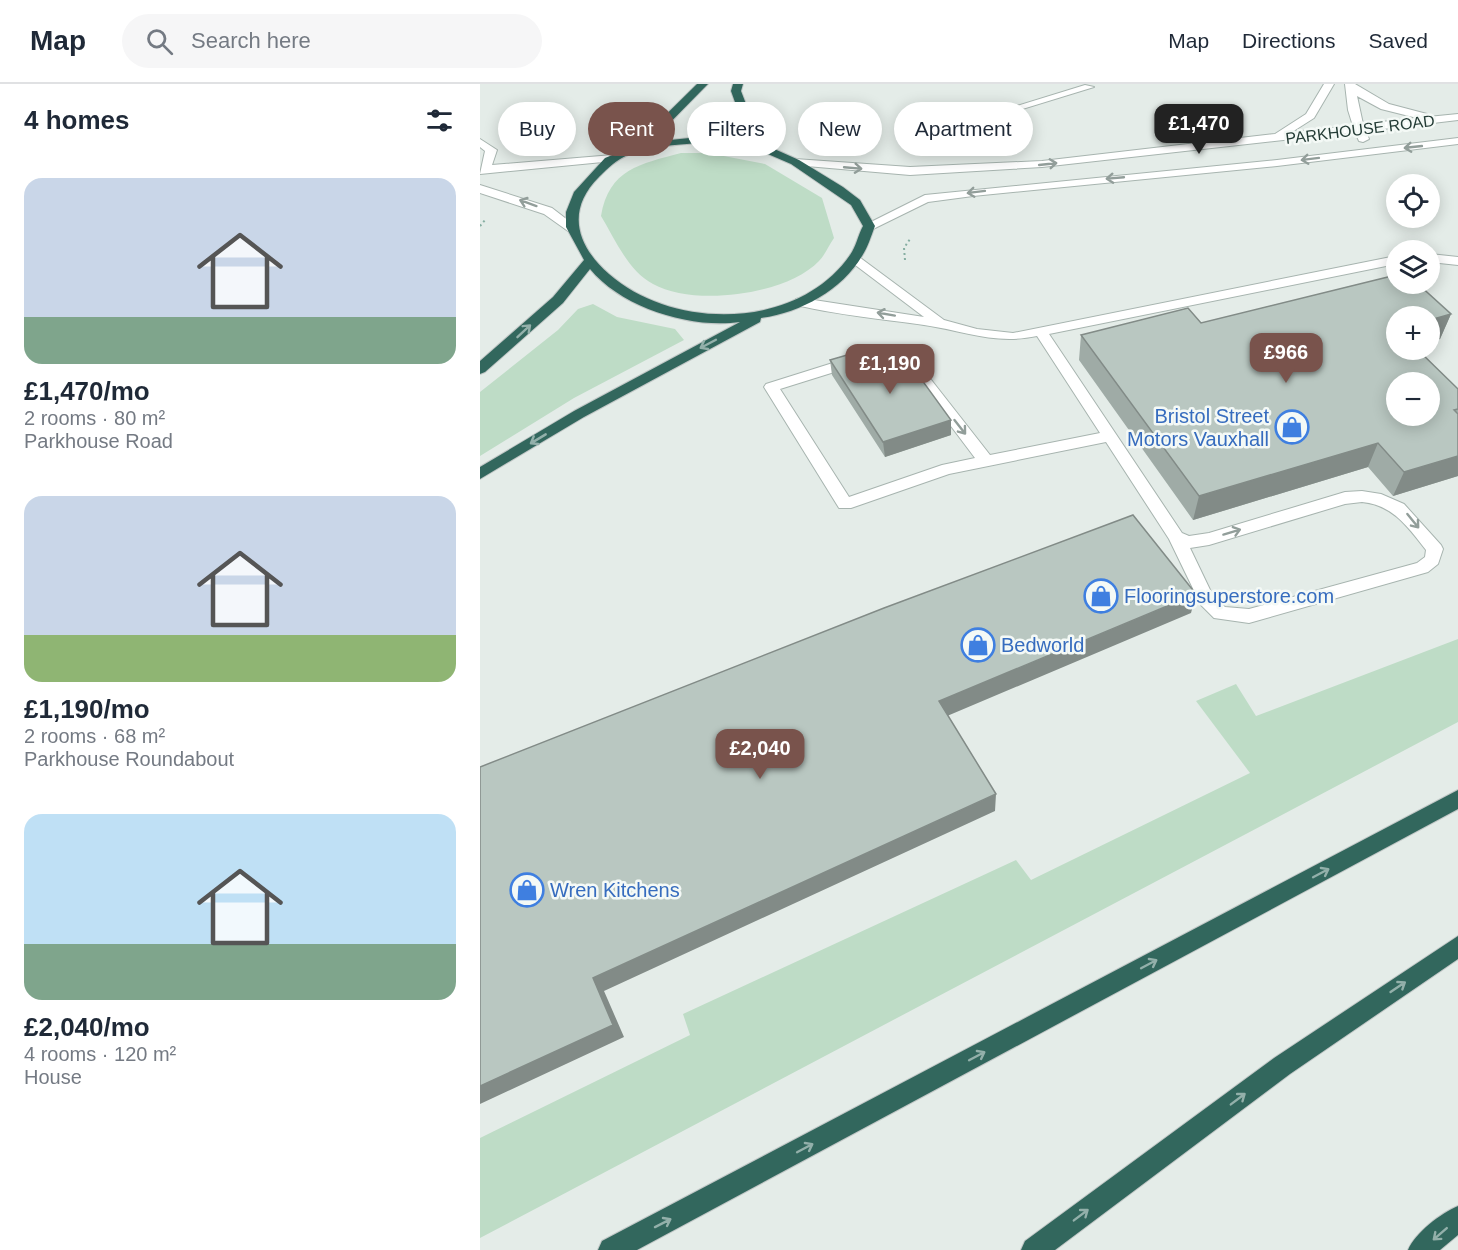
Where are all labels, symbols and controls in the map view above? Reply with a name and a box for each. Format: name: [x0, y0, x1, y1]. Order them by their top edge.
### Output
search box: [122, 14, 542, 68]
text: Map: [30, 25, 86, 56]
icon: search: [143, 25, 176, 58]
text: Search here: [191, 28, 311, 53]
text: Map: [1168, 29, 1209, 52]
text: Directions: [1242, 29, 1335, 52]
text: Saved: [1368, 29, 1428, 52]
chip: Buy: [498, 102, 576, 156]
chip: Rent: [588, 102, 675, 156]
chip: Filters: [687, 102, 786, 156]
chip: New: [798, 102, 882, 156]
chip: Apartment: [894, 102, 1033, 156]
icon: filters: [423, 104, 456, 137]
pin: £1,470: [1150, 104, 1248, 155]
text: 4 homes: [24, 105, 130, 135]
text: £1,470: [1168, 112, 1230, 134]
street label: PARKHOUSE ROAD: [1285, 112, 1436, 147]
one-way arrow: [1404, 142, 1423, 153]
one-way arrow: [1300, 154, 1320, 165]
one-way arrow: [1038, 158, 1057, 169]
one-way arrow: [843, 163, 863, 174]
one-way arrow: [1106, 173, 1126, 184]
map controls: [1386, 174, 1440, 426]
button: locate: [1386, 174, 1440, 228]
one-way arrow: [966, 187, 986, 198]
one-way arrow: [519, 197, 538, 208]
icon: home: [186, 217, 294, 325]
button: layers: [1386, 240, 1440, 294]
button: +: [1386, 306, 1440, 360]
one-way arrow: [877, 309, 896, 320]
one-way arrow: [517, 324, 532, 338]
pin: £966: [1250, 333, 1322, 384]
one-way arrow: [700, 338, 717, 350]
text: £966: [1264, 341, 1308, 363]
pin: £1,190: [841, 344, 939, 395]
text: £1,190: [859, 352, 921, 374]
button: −: [1386, 372, 1440, 426]
text: £1,470/mo: [24, 376, 150, 406]
place label: Bristol Street Motors Vauxhall: [1127, 405, 1269, 450]
text: 2 rooms · 80 m²: [24, 407, 165, 429]
shop icon: Bristol Street Motors Vauxhall: [1274, 409, 1310, 445]
one-way arrow: [953, 419, 966, 435]
text: Parkhouse Road: [24, 430, 173, 452]
one-way arrow: [530, 433, 547, 445]
one-way arrow: [1407, 513, 1420, 529]
one-way arrow: [1222, 526, 1241, 537]
icon: home: [186, 535, 294, 643]
shop icon: Flooringsuperstore.com: [1083, 578, 1119, 614]
place label: Flooringsuperstore.com: [1124, 585, 1334, 607]
shop icon: Bedworld: [960, 627, 996, 663]
place label: Bedworld: [1001, 634, 1084, 656]
text: £1,190/mo: [24, 694, 150, 724]
text: 2 rooms · 68 m²: [24, 725, 165, 747]
pin: £2,040: [711, 729, 809, 780]
text: £2,040: [729, 737, 791, 759]
text: Parkhouse Roundabout: [24, 748, 234, 770]
icon: home: [186, 853, 294, 961]
one-way arrow: [1312, 867, 1329, 879]
shop icon: Wren Kitchens: [509, 872, 545, 908]
place label: Wren Kitchens: [550, 879, 680, 901]
one-way arrow: [1140, 958, 1158, 970]
one-way arrow: [1389, 981, 1406, 994]
text: £2,040/mo: [24, 1012, 150, 1042]
text: 4 rooms · 120 m²: [24, 1043, 176, 1065]
one-way arrow: [968, 1050, 985, 1062]
text: House: [24, 1066, 82, 1088]
one-way arrow: [1229, 1093, 1245, 1105]
one-way arrow: [796, 1142, 813, 1154]
one-way arrow: [1073, 1209, 1089, 1221]
one-way arrow: [653, 1217, 671, 1228]
one-way arrow: [1432, 1227, 1447, 1241]

